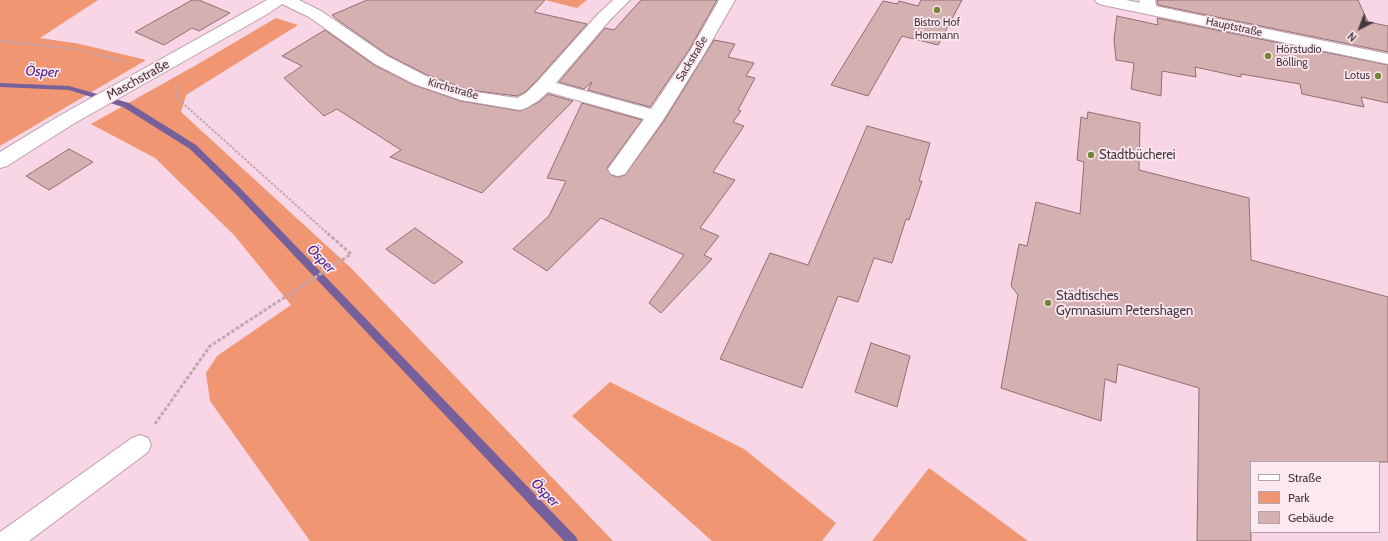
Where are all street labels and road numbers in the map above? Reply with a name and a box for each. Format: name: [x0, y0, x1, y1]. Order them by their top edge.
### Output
street label: Hauptstraße: [1205, 15, 1263, 39]
street label: Sackstraße: [673, 34, 711, 84]
street label: Maschstraße: [104, 56, 172, 104]
street label: Kirchstraße: [426, 75, 480, 103]

